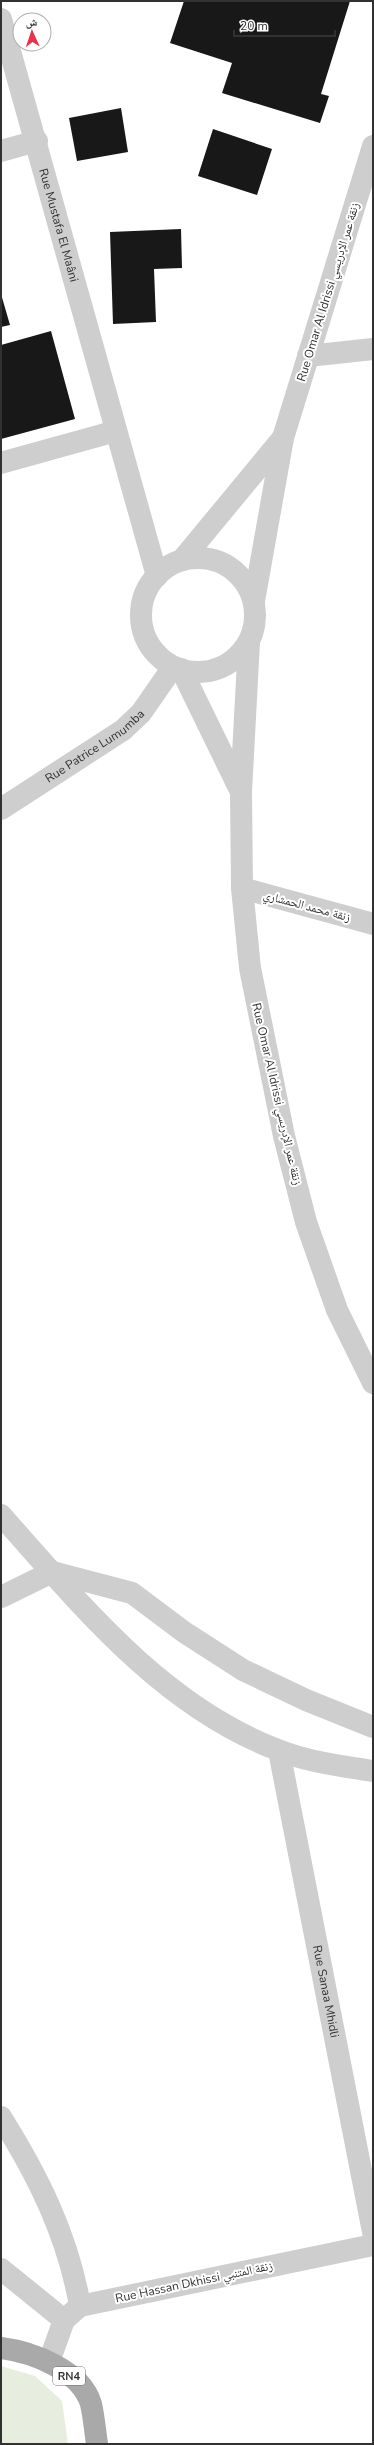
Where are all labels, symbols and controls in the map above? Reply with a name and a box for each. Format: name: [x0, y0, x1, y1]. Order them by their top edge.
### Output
north arrow: [12, 12, 52, 52]
scale bar: [234, 12, 335, 38]
text: ش: [25, 15, 38, 30]
text: 20 m: [240, 18, 268, 34]
street label: Rue Mustafa El Maâni: [35, 166, 82, 284]
street label: Rue Omar Al Idrissi زنقة عمر الإدريسي: [293, 200, 365, 384]
street label: Rue Patrice Lumumba: [42, 706, 148, 786]
street label: زنقة محمد الحمشاري: [261, 887, 353, 927]
street label: Rue Omar Al Idrissi زنقة عمر الإدريسي: [246, 1001, 306, 1187]
street label: Rue Sanaa Mhidli: [309, 1944, 343, 2039]
street label: Rue Hassan Dkhissi زنقة المتنبي: [114, 2257, 275, 2309]
road number: RN4: [53, 2367, 85, 2385]

